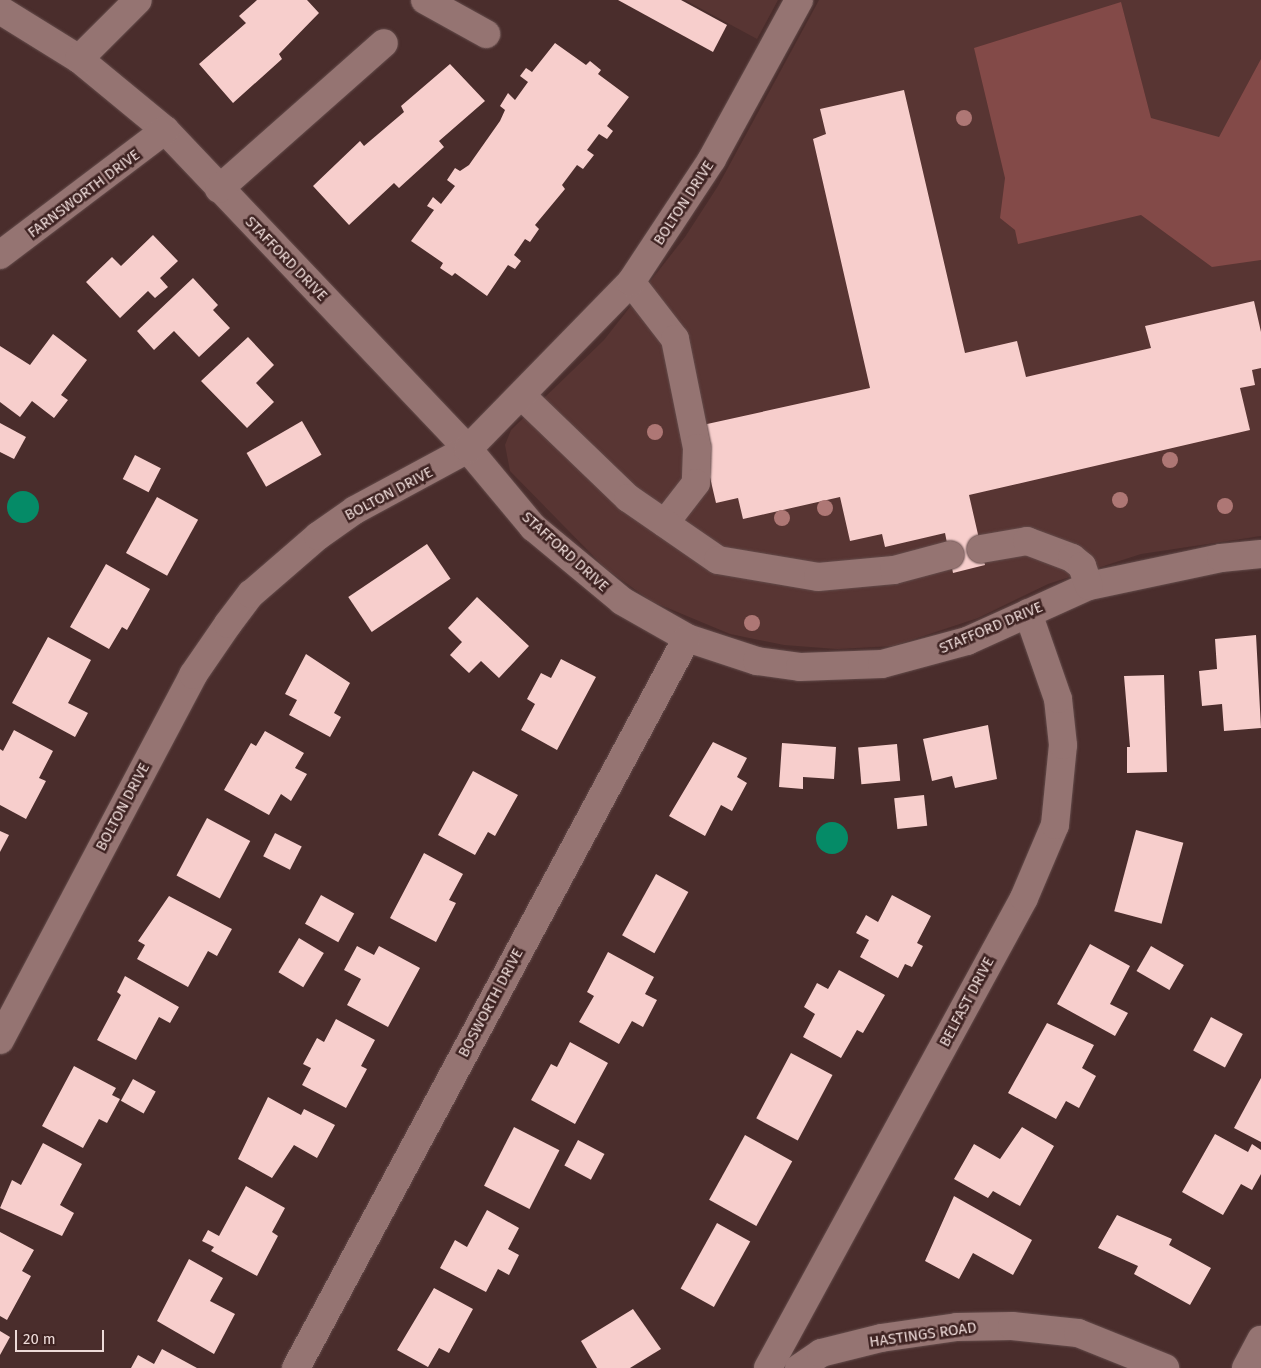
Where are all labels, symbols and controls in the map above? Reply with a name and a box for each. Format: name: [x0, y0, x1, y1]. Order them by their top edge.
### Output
street label: FARNSWORTH DRIVE: [24, 146, 144, 242]
street label: BOLTON DRIVE: [650, 157, 718, 249]
street label: STAFFORD DRIVE: [241, 213, 331, 305]
street label: BOLTON DRIVE: [342, 463, 436, 525]
street label: STAFFORD DRIVE: [518, 508, 612, 596]
street label: STAFFORD DRIVE: [937, 598, 1045, 658]
street label: BOLTON DRIVE: [92, 760, 154, 854]
street label: BOSWORTH DRIVE: [455, 946, 527, 1060]
street label: BELFAST DRIVE: [936, 954, 998, 1050]
street label: HASTINGS ROAD: [868, 1319, 978, 1351]
scale bar: [18, 1320, 106, 1352]
text: 20 m: [23, 1330, 56, 1348]

